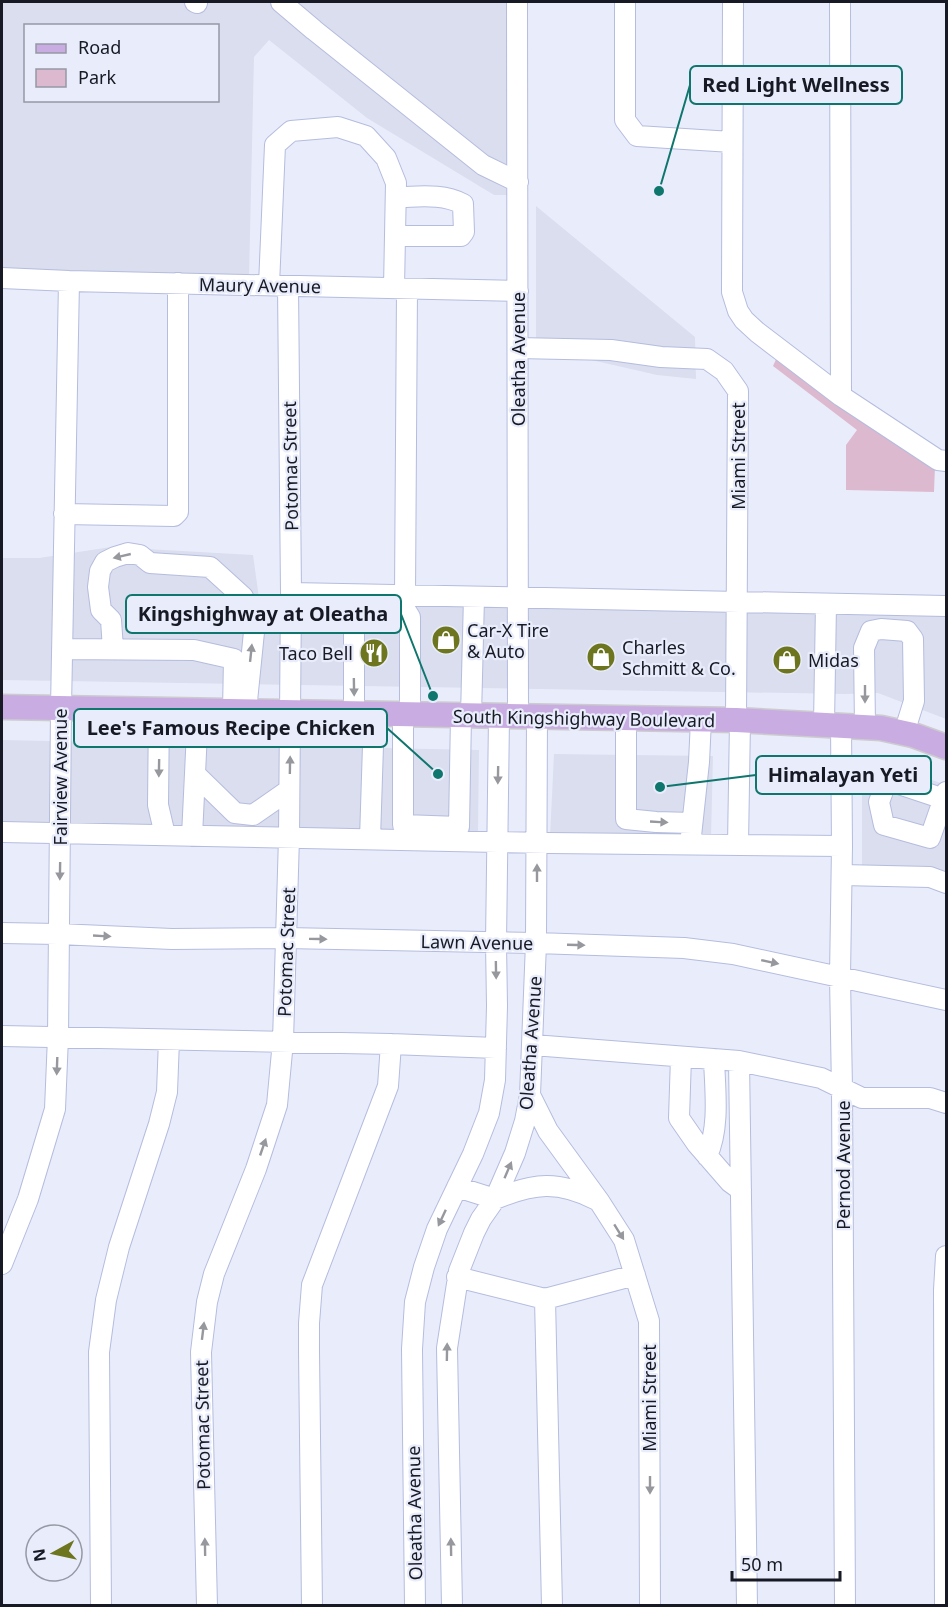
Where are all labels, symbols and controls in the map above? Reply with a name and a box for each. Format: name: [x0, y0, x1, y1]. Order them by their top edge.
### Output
legend: [24, 24, 219, 102]
text: Road: [78, 35, 121, 59]
text: Park: [78, 65, 116, 89]
callout: Red Light Wellness: [690, 66, 902, 104]
text: Red Light Wellness: [702, 71, 890, 98]
street label: Maury Avenue: [199, 272, 321, 298]
street label: Oleatha Avenue: [506, 292, 530, 426]
street label: Potomac Street: [277, 400, 303, 531]
street label: Miami Street: [726, 402, 750, 510]
one-way arrow: [113, 551, 131, 561]
callout: Kingshighway at Oleatha: [126, 595, 401, 633]
text: Kingshighway at Oleatha: [138, 600, 388, 627]
place label: Car-X Tire & Auto: [467, 618, 549, 663]
shop icon: Car-X Tire & Auto: [430, 624, 462, 656]
place label: Charles Schmitt & Co.: [622, 635, 736, 680]
restaurant icon: Taco Bell: [358, 637, 390, 669]
place label: Taco Bell: [279, 641, 353, 665]
shop icon: Charles Schmitt & Co.: [585, 641, 617, 673]
one-way arrow: [247, 644, 256, 663]
shop icon: Midas: [771, 644, 803, 676]
place label: Midas: [808, 648, 859, 672]
one-way arrow: [349, 677, 359, 696]
one-way arrow: [860, 684, 870, 703]
street label: South Kingshighway Boulevard: [453, 704, 715, 732]
street label: Fairview Avenue: [48, 708, 72, 846]
callout: Lee's Famous Recipe Chicken: [74, 709, 387, 747]
text: Lee's Famous Recipe Chicken: [87, 714, 375, 741]
one-way arrow: [285, 756, 295, 775]
callout: Himalayan Yeti: [756, 756, 931, 794]
one-way arrow: [154, 759, 164, 778]
text: Himalayan Yeti: [768, 761, 918, 788]
one-way arrow: [493, 766, 503, 785]
one-way arrow: [650, 817, 669, 826]
one-way arrow: [55, 862, 64, 881]
one-way arrow: [532, 864, 541, 883]
street label: Potomac Street: [272, 886, 300, 1017]
street label: Lawn Avenue: [420, 929, 534, 955]
one-way arrow: [92, 931, 111, 940]
one-way arrow: [308, 934, 327, 944]
one-way arrow: [566, 940, 585, 949]
one-way arrow: [760, 958, 779, 967]
one-way arrow: [491, 961, 501, 980]
street label: Oleatha Avenue: [513, 975, 547, 1111]
one-way arrow: [52, 1057, 61, 1076]
street label: Pernod Avenue: [831, 1100, 855, 1230]
one-way arrow: [259, 1137, 268, 1155]
one-way arrow: [503, 1161, 512, 1178]
one-way arrow: [438, 1209, 447, 1226]
one-way arrow: [613, 1224, 624, 1240]
one-way arrow: [198, 1322, 208, 1341]
one-way arrow: [443, 1343, 452, 1362]
street label: Miami Street: [637, 1344, 661, 1452]
street label: Potomac Street: [189, 1359, 215, 1490]
street label: Oleatha Avenue: [401, 1446, 427, 1580]
one-way arrow: [645, 1475, 655, 1494]
north arrow: [24, 1523, 84, 1583]
one-way arrow: [200, 1538, 210, 1557]
one-way arrow: [446, 1538, 456, 1557]
scale bar: [732, 1544, 840, 1582]
text: N: [27, 1547, 51, 1563]
text: 50 m: [741, 1552, 783, 1576]

